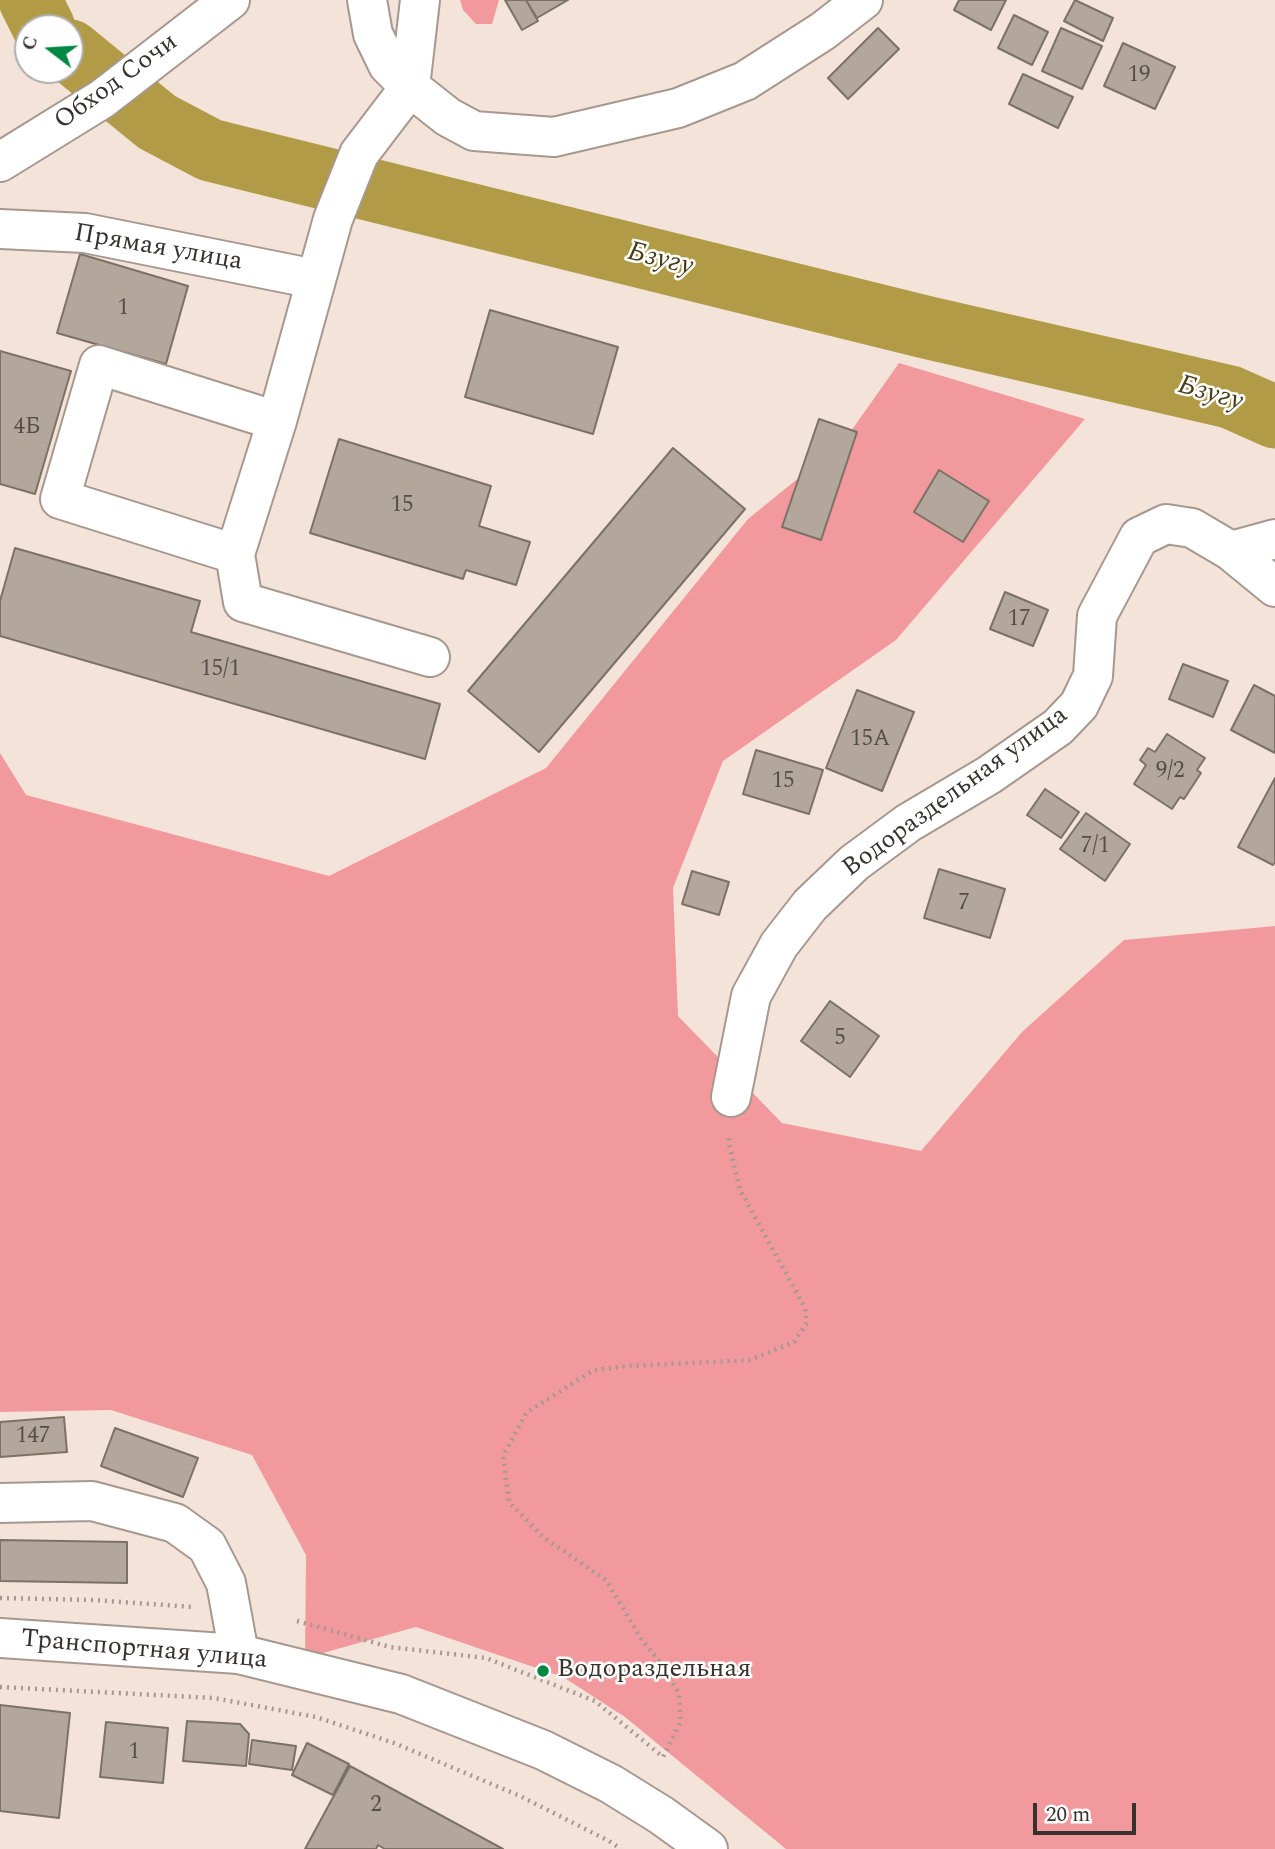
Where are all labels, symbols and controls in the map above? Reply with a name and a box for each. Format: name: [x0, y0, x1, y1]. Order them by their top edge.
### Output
north arrow: [14, 14, 84, 84]
street label: Обход Сочи: [49, 28, 185, 138]
text: С: [15, 33, 46, 54]
house number: 19: [1128, 62, 1150, 90]
street label: Прямая улица: [71, 219, 245, 279]
water label: Бзугу: [624, 237, 696, 285]
house number: 1: [117, 295, 129, 323]
water label: Бзугу: [1174, 370, 1246, 420]
house number: 4Б: [14, 414, 40, 442]
house number: 15: [391, 492, 413, 520]
house number: 17: [1008, 606, 1030, 634]
house number: 15/1: [200, 656, 240, 684]
street label: Водораздельная улица: [837, 701, 1075, 885]
house number: 15А: [850, 726, 890, 754]
house number: 9/2: [1156, 758, 1184, 786]
house number: 15: [772, 768, 794, 796]
house number: 7/1: [1081, 833, 1109, 861]
house number: 7: [958, 890, 970, 918]
house number: 5: [834, 1025, 846, 1053]
house number: 147: [16, 1423, 50, 1451]
street label: Транспортная улица: [20, 1625, 268, 1677]
place label: Водораздельная: [557, 1655, 751, 1687]
marker: Водораздельная: [535, 1663, 551, 1679]
house number: 1: [128, 1739, 140, 1767]
scale bar: [1037, 1790, 1140, 1834]
house number: 2: [370, 1792, 382, 1820]
text: 20 m: [1046, 1799, 1090, 1831]

